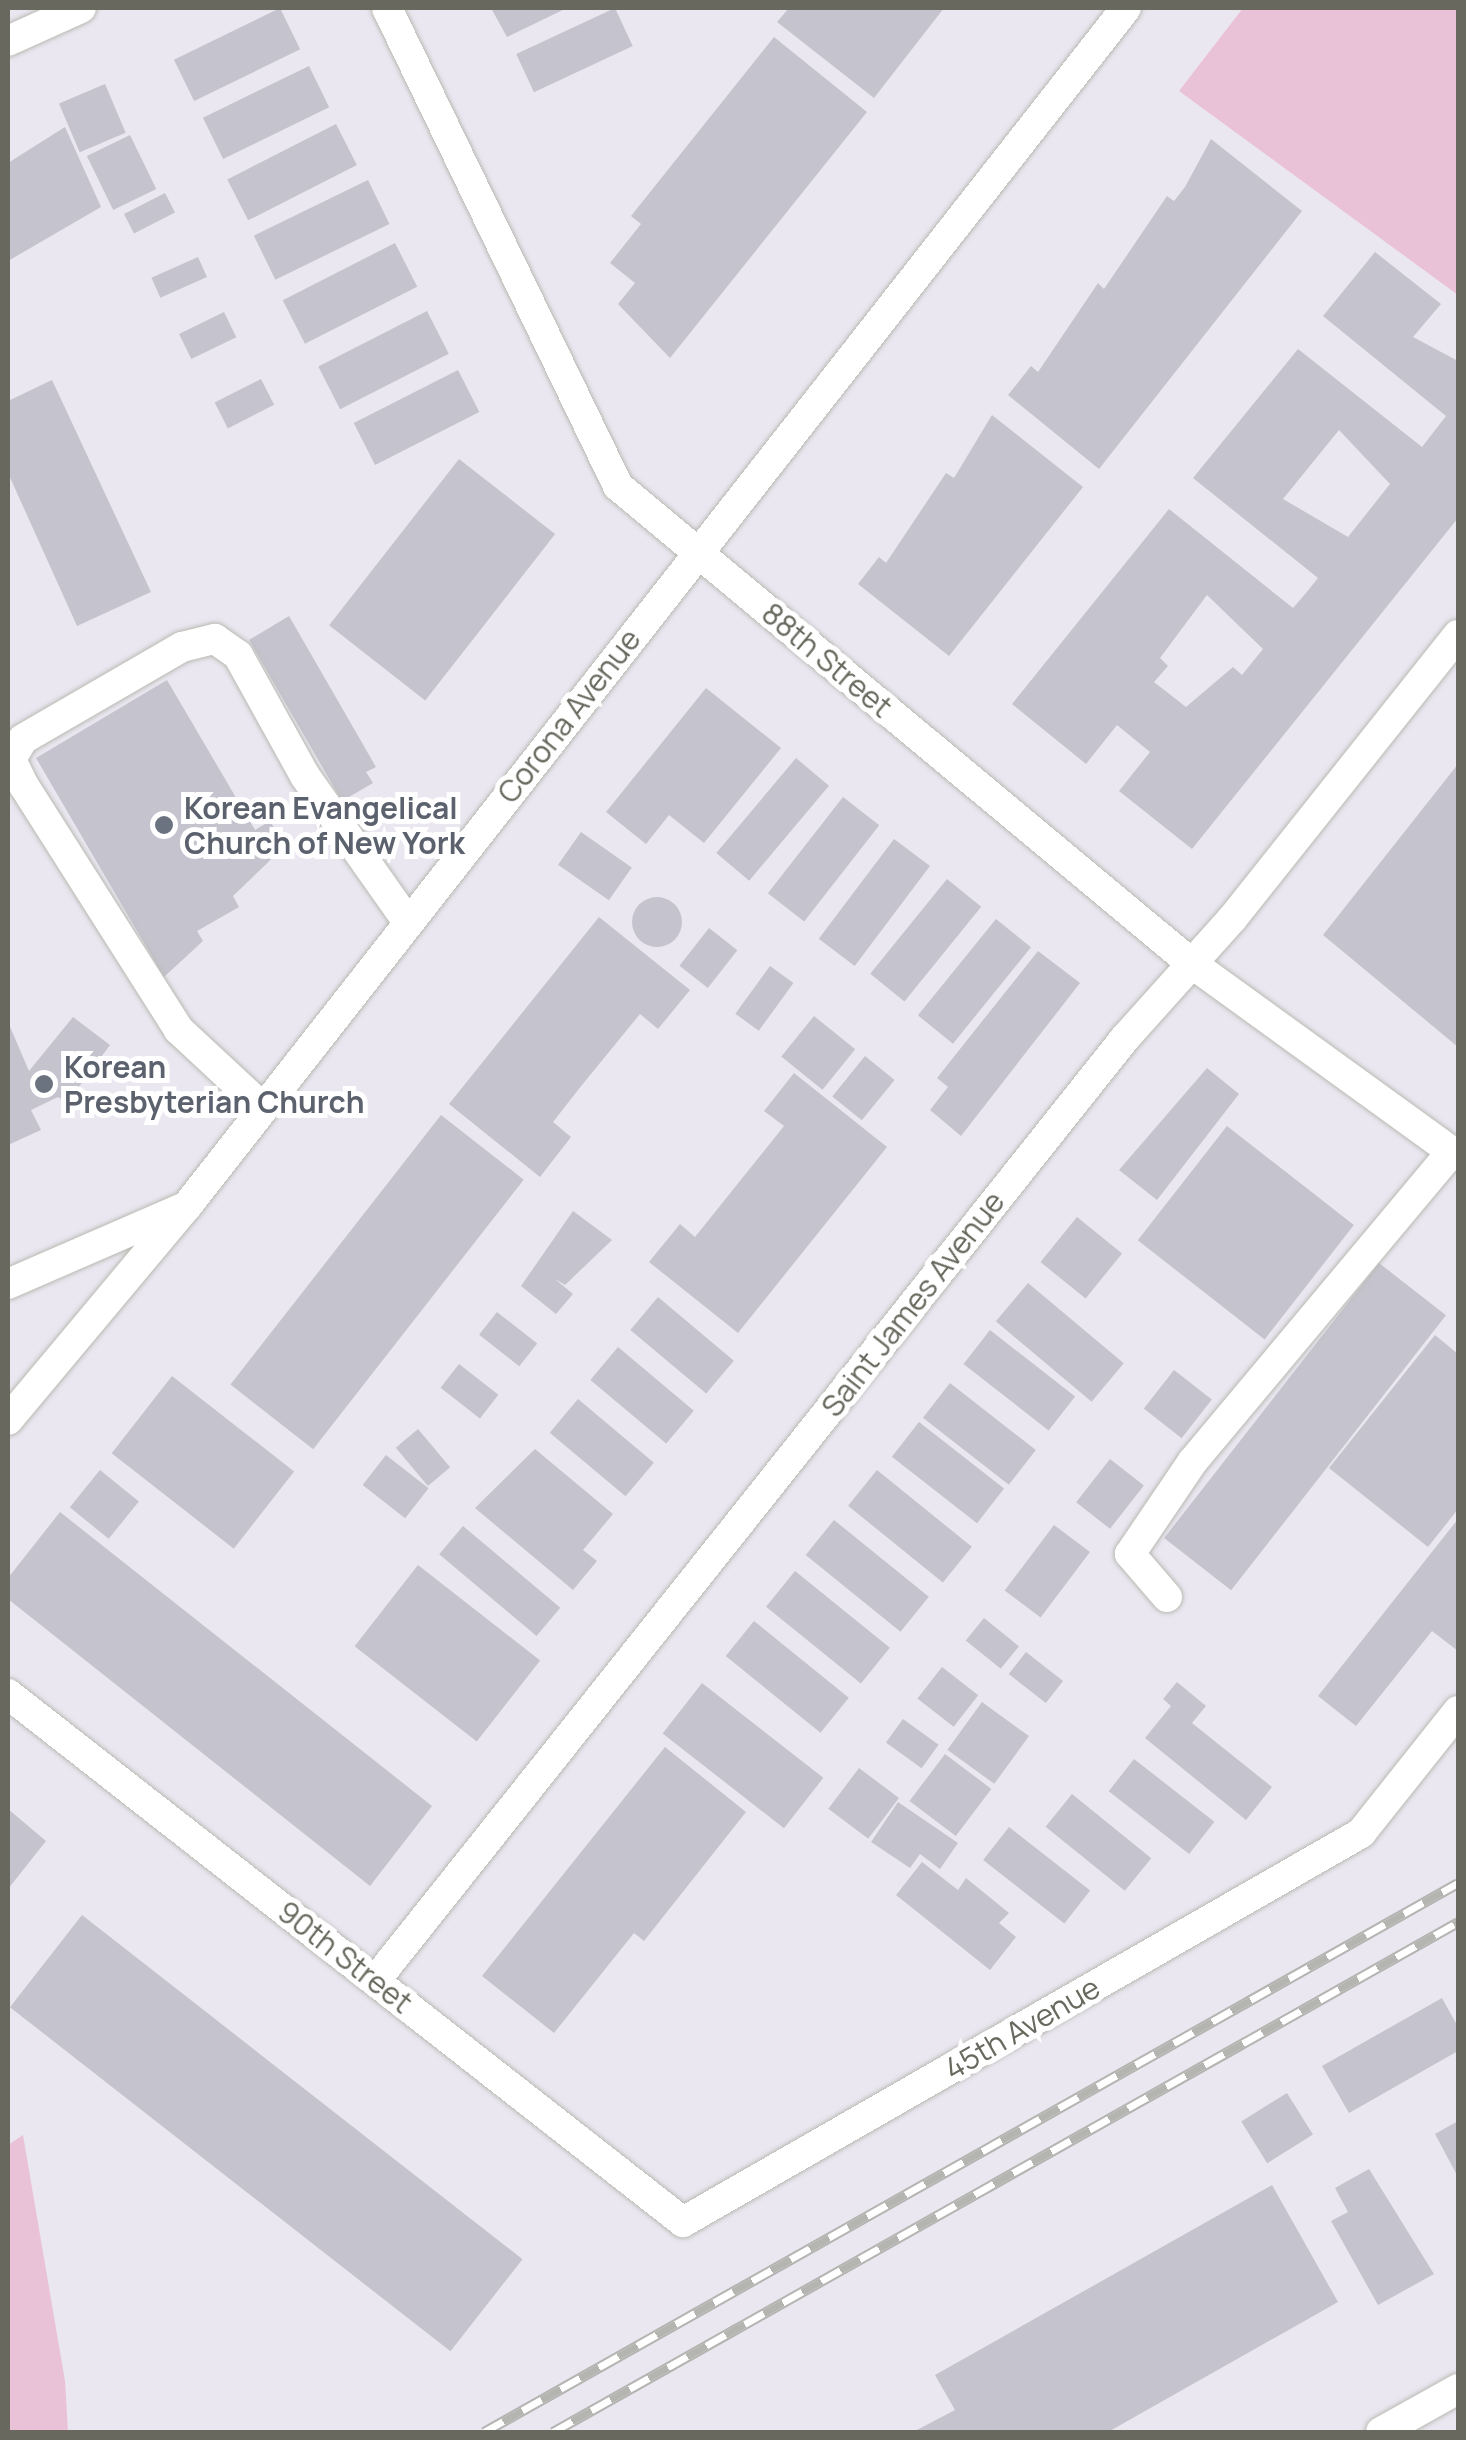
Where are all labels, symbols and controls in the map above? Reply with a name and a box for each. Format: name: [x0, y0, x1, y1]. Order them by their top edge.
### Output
street label: 88th Street: [755, 595, 899, 725]
street label: Corona Avenue: [490, 622, 648, 810]
place label: Korean Evangelical Church of New York: [184, 790, 465, 860]
marker: Korean Evangelical Church of New York: [153, 814, 175, 836]
place label: Korean Presbyterian Church: [64, 1049, 365, 1120]
marker: Korean Presbyterian Church: [33, 1073, 55, 1095]
street label: Saint James Avenue: [814, 1184, 1012, 1424]
street label: 90th Street: [271, 1893, 419, 2021]
street label: 45th Avenue: [938, 1969, 1106, 2087]

